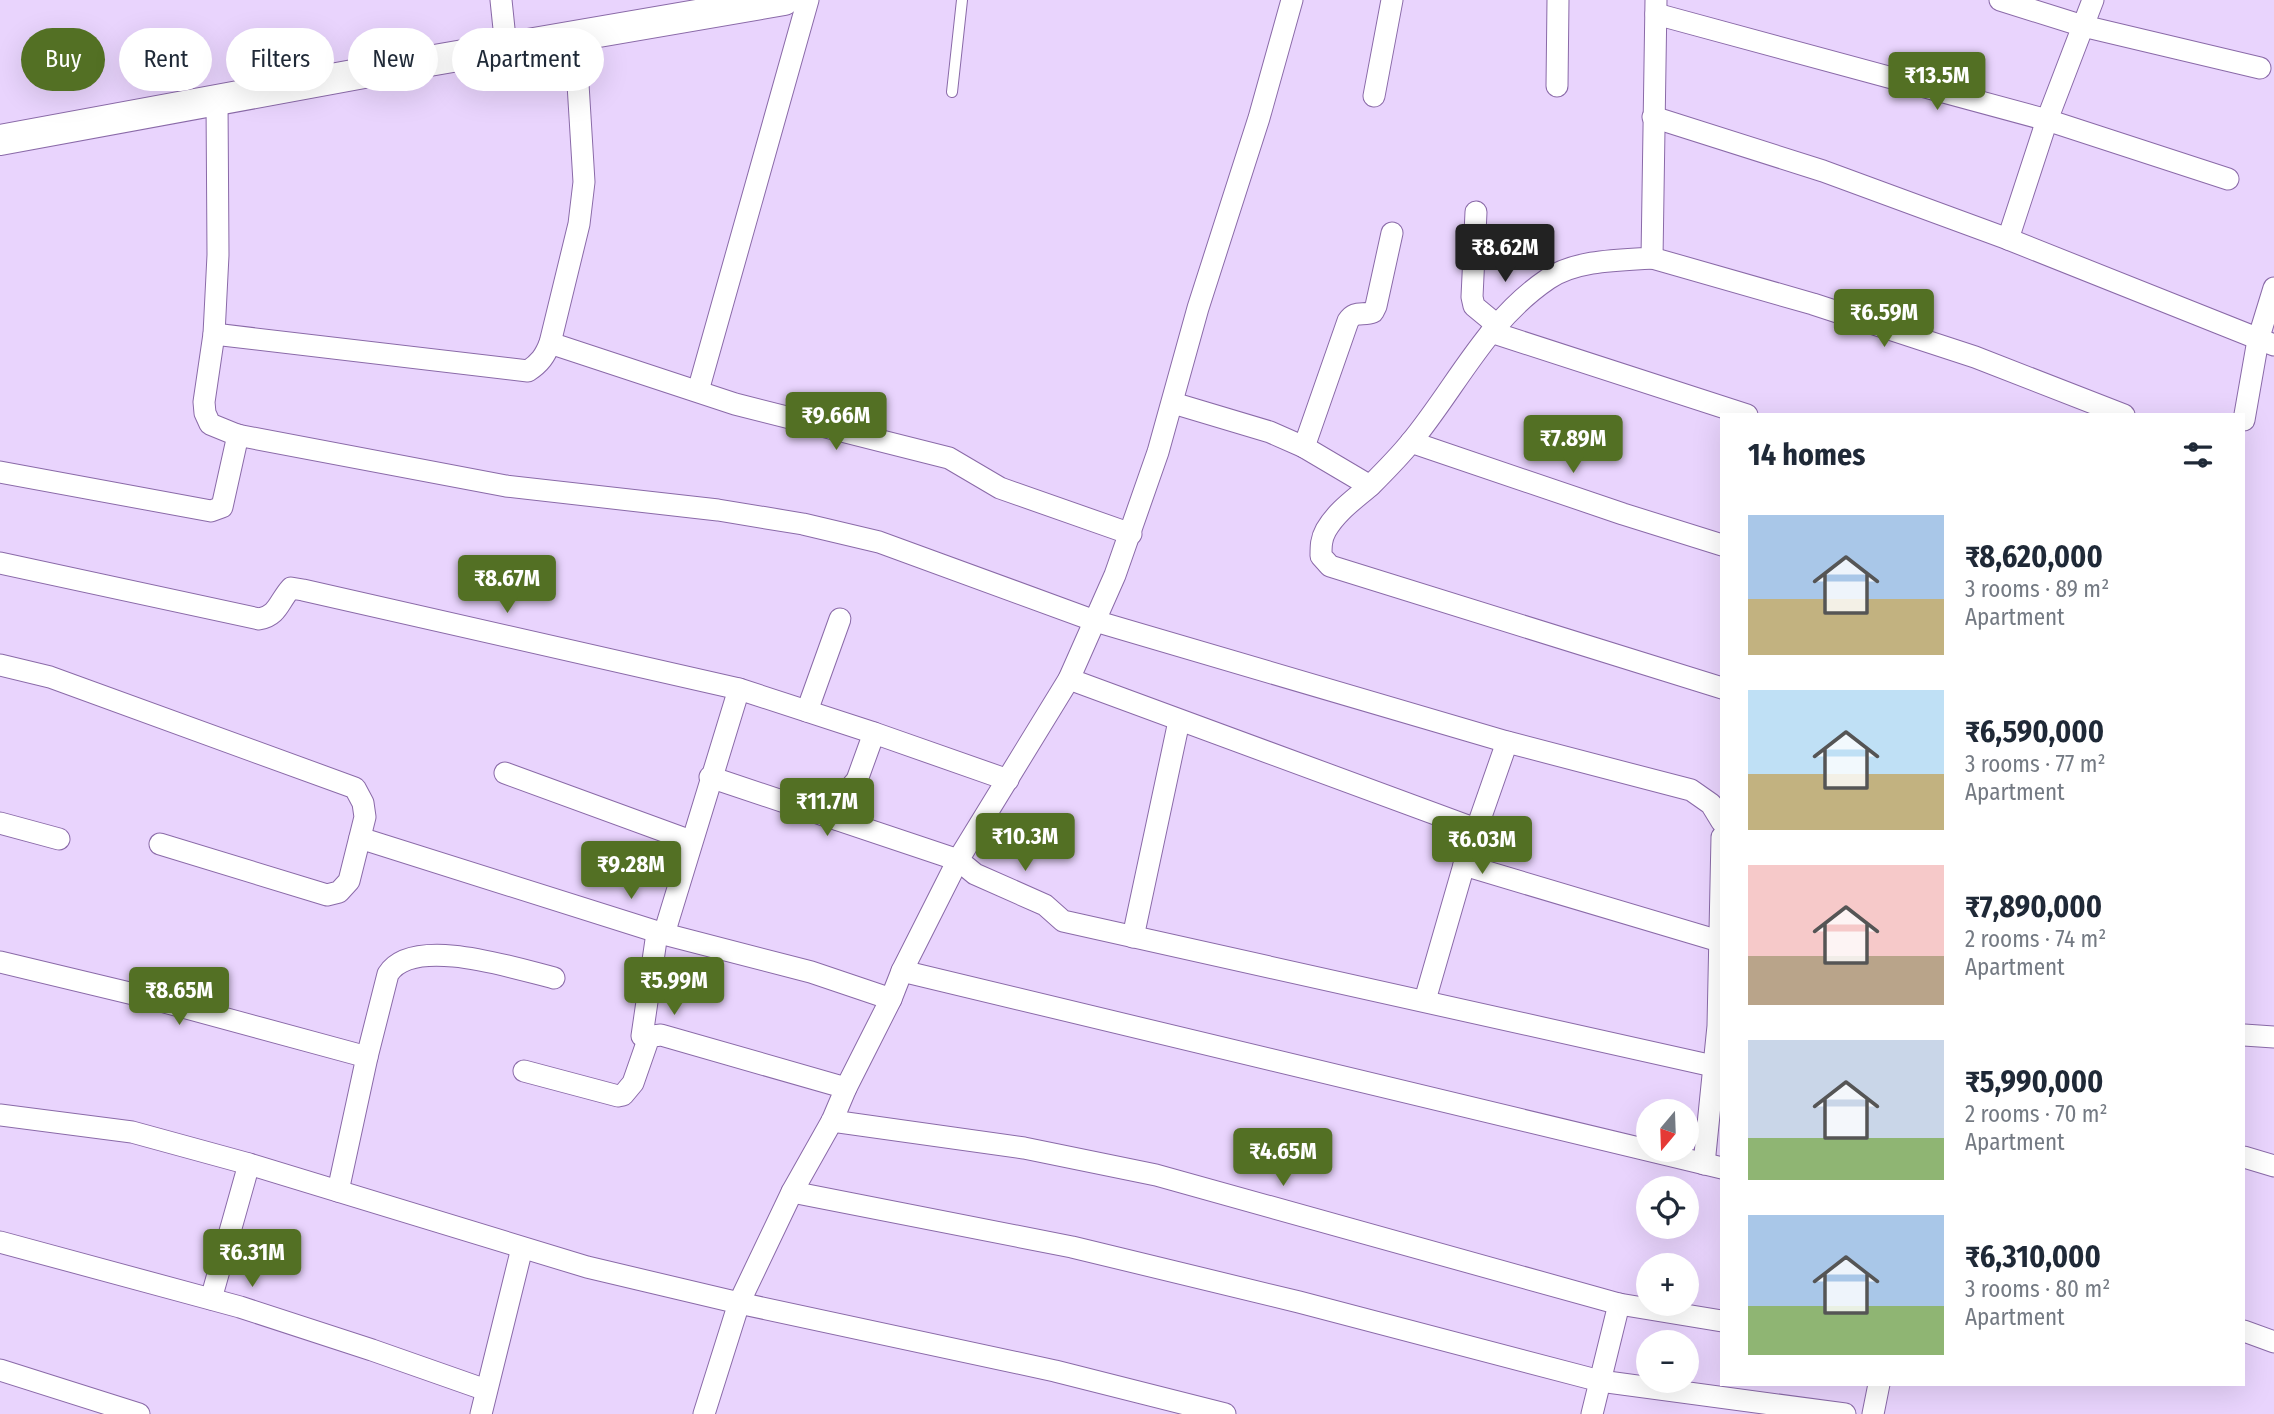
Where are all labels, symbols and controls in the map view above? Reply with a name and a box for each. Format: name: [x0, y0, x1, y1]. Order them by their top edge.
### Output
chip: Buy: [21, 28, 105, 91]
chip: Rent: [119, 28, 212, 91]
chip: Filters: [226, 28, 334, 91]
chip: New: [348, 28, 438, 91]
chip: Apartment: [452, 28, 604, 91]
pin: ₹13.5M: [1880, 52, 1994, 112]
text: ₹13.5M: [1904, 61, 1970, 89]
pin: ₹8.62M: [1448, 224, 1562, 284]
text: ₹8.62M: [1471, 233, 1539, 261]
pin: ₹6.59M: [1827, 290, 1941, 349]
text: ₹6.59M: [1850, 298, 1918, 326]
pin: ₹9.66M: [779, 392, 893, 452]
text: ₹9.66M: [802, 401, 870, 429]
pin: ₹7.89M: [1516, 416, 1630, 475]
text: ₹7.89M: [1540, 424, 1606, 452]
icon: filters: [2179, 436, 2217, 474]
text: 14 homes: [1748, 437, 1865, 473]
text: ₹8,620,000: [1965, 539, 2103, 575]
icon: home: [1804, 543, 1888, 627]
pin: ₹8.67M: [450, 556, 564, 615]
text: ₹8.67M: [474, 564, 540, 592]
text: 3 rooms · 89 m²: [1965, 575, 2109, 603]
text: Apartment: [1965, 603, 2065, 631]
text: ₹6,590,000: [1965, 714, 2104, 750]
icon: home: [1804, 718, 1888, 802]
text: 3 rooms · 77 m²: [1965, 750, 2106, 778]
pin: ₹11.7M: [770, 778, 884, 838]
text: Apartment: [1965, 778, 2065, 806]
text: ₹11.7M: [796, 787, 858, 815]
pin: ₹10.3M: [968, 814, 1082, 873]
pin: ₹6.03M: [1425, 816, 1539, 876]
text: ₹10.3M: [992, 822, 1058, 850]
text: ₹6.03M: [1448, 825, 1516, 853]
pin: ₹9.28M: [574, 842, 688, 901]
text: ₹9.28M: [597, 850, 665, 878]
text: ₹7,890,000: [1965, 889, 2102, 925]
icon: home: [1804, 893, 1888, 977]
text: 2 rooms · 74 m²: [1965, 925, 2106, 953]
text: Apartment: [1965, 953, 2065, 981]
pin: ₹5.99M: [617, 958, 731, 1017]
text: ₹5.99M: [640, 966, 708, 994]
pin: ₹8.65M: [122, 968, 236, 1027]
text: ₹8.65M: [145, 976, 213, 1004]
text: ₹5,990,000: [1965, 1064, 2103, 1100]
icon: home: [1804, 1068, 1888, 1152]
north arrow: [1636, 1099, 1699, 1162]
map controls: [1636, 1099, 1699, 1393]
text: 2 rooms · 70 m²: [1965, 1100, 2108, 1128]
pin: ₹4.65M: [1226, 1128, 1340, 1188]
text: Apartment: [1965, 1128, 2065, 1156]
text: ₹4.65M: [1249, 1137, 1317, 1165]
button: locate: [1636, 1176, 1699, 1239]
pin: ₹6.31M: [195, 1230, 309, 1289]
text: ₹6.31M: [219, 1238, 285, 1266]
text: ₹6,310,000: [1965, 1239, 2101, 1275]
icon: home: [1804, 1243, 1888, 1327]
button: +: [1636, 1253, 1699, 1316]
text: 3 rooms · 80 m²: [1965, 1275, 2110, 1303]
text: Apartment: [1965, 1303, 2065, 1331]
button: −: [1636, 1330, 1699, 1393]

